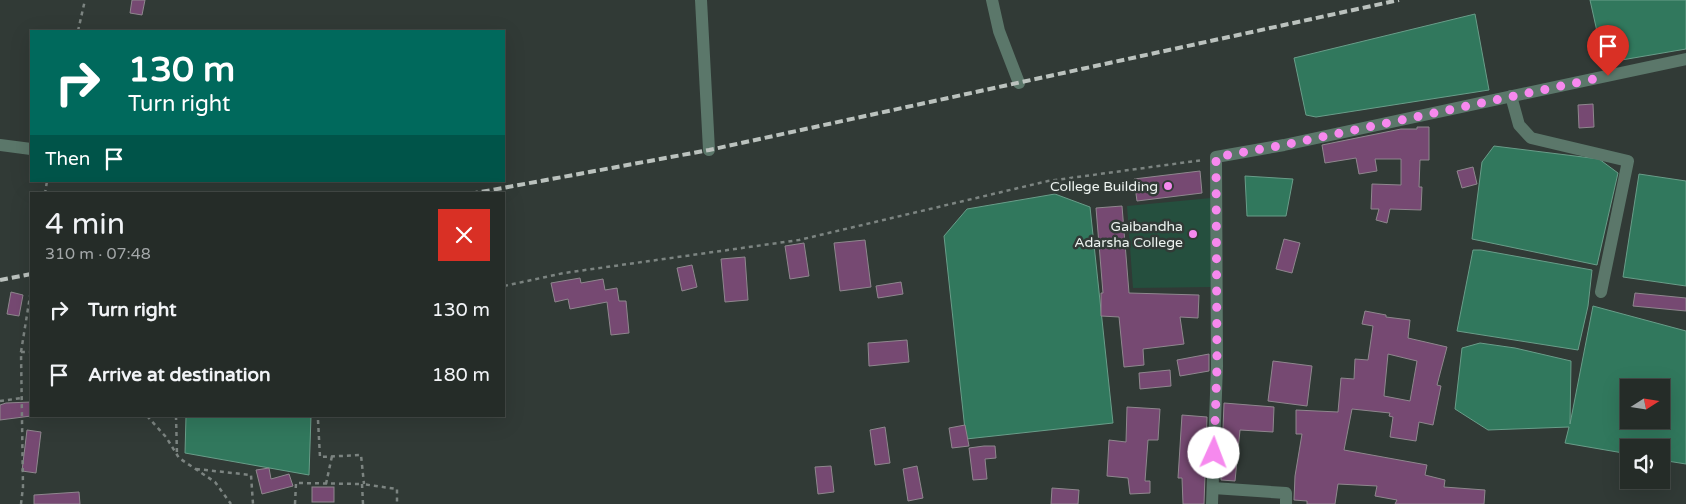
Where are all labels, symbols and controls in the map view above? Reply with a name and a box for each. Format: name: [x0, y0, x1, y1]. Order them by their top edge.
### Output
pin: [1587, 25, 1629, 76]
icon: arrive: [1594, 32, 1622, 60]
text: 130 m: [128, 49, 235, 91]
icon: right: [45, 50, 110, 115]
text: Turn right: [128, 91, 230, 117]
icon: arrive: [100, 145, 128, 173]
text: Then: [45, 148, 90, 170]
place label: College Building: [1050, 178, 1158, 195]
marker: College Building: [1162, 180, 1174, 192]
text: 4 min: [45, 206, 125, 243]
button: close: [438, 209, 490, 261]
place label: Gaibandha Adarsha College: [1074, 218, 1183, 251]
marker: Gaibandha Adarsha College: [1187, 228, 1199, 240]
text: 310 m · 07:48: [45, 244, 151, 264]
icon: right: [45, 296, 73, 324]
text: Turn right: [88, 299, 176, 321]
text: 130 m: [432, 299, 490, 321]
icon: arrive: [45, 361, 73, 389]
text: Arrive at destination: [88, 364, 271, 386]
text: 180 m: [432, 364, 490, 386]
north arrow: [1620, 379, 1670, 429]
map controls: [1620, 379, 1670, 489]
position arrow: [1187, 426, 1239, 478]
button: sound: [1620, 439, 1670, 489]

